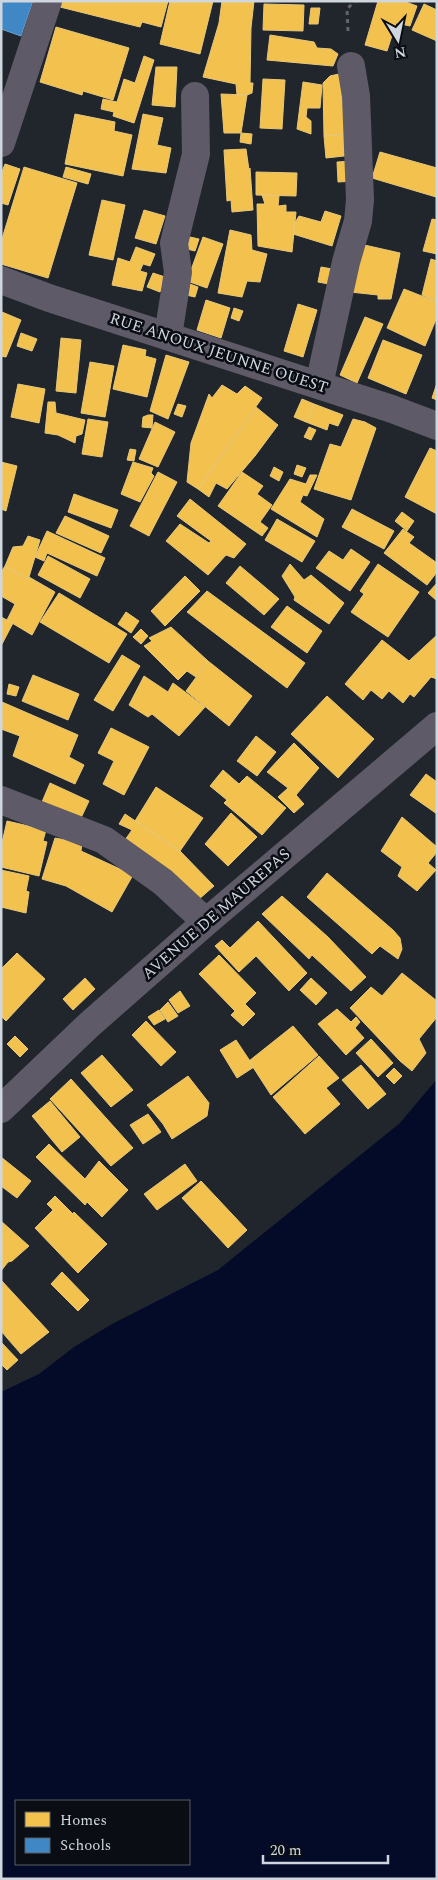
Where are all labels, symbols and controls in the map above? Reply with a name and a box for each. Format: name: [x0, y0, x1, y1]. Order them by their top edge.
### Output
north arrow: [373, 15, 423, 65]
text: N: [393, 41, 408, 64]
street label: RUE ANOUX JEUNNE OUEST: [107, 306, 332, 400]
street label: AVENUE DE MAUREPAS: [137, 843, 295, 985]
legend: [15, 1800, 190, 1865]
text: Homes: [60, 1809, 107, 1832]
scale bar: [263, 1832, 388, 1864]
text: Schools: [60, 1834, 111, 1857]
text: 20 m: [270, 1839, 302, 1862]

